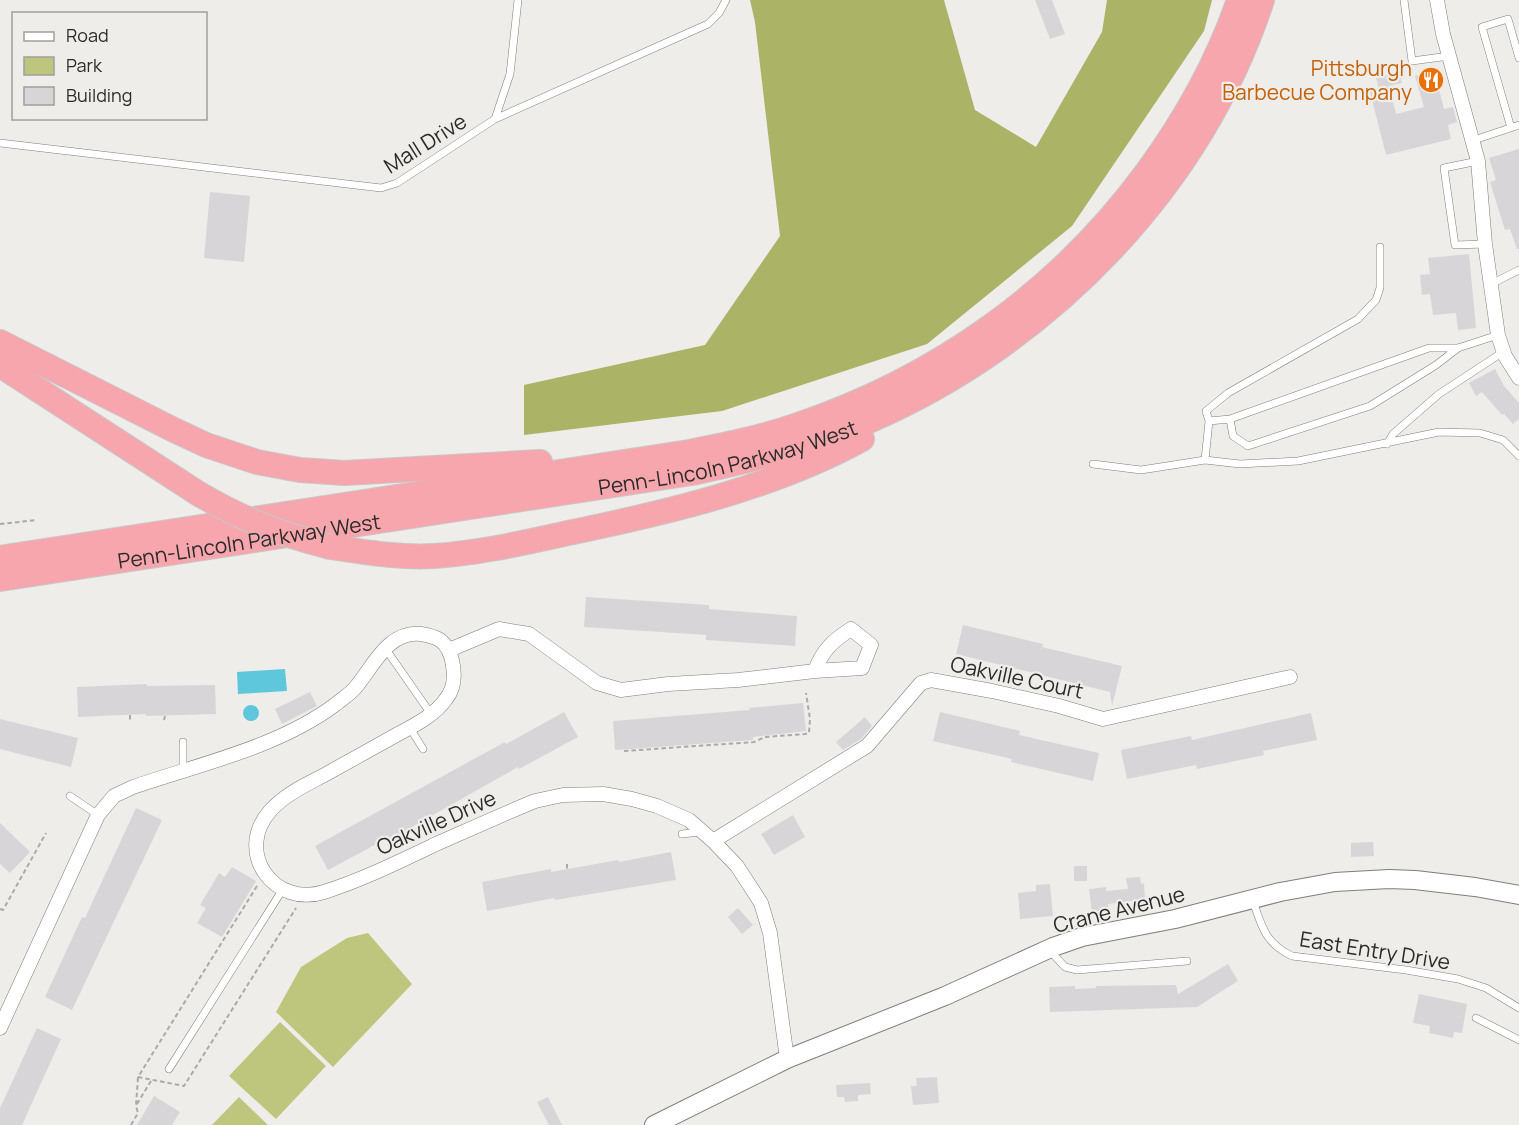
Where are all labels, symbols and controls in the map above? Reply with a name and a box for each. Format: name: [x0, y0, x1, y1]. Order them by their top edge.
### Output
legend: [12, 12, 207, 120]
text: Road: [66, 23, 109, 47]
text: Park: [66, 53, 103, 77]
place label: Pittsburgh Barbecue Company: [1222, 54, 1412, 106]
restaurant icon: Pittsburgh Barbecue Company: [1416, 65, 1446, 95]
text: Building: [66, 83, 132, 107]
street label: Mall Drive: [378, 107, 472, 179]
street label: Penn-Lincoln Parkway West: [596, 413, 861, 501]
street label: Penn-Lincoln Parkway West: [116, 507, 382, 575]
street label: Oakville Court: [948, 649, 1086, 705]
street label: Oakville Drive: [372, 783, 500, 861]
street label: Crane Avenue: [1050, 879, 1188, 939]
street label: East Entry Drive: [1298, 924, 1452, 976]

